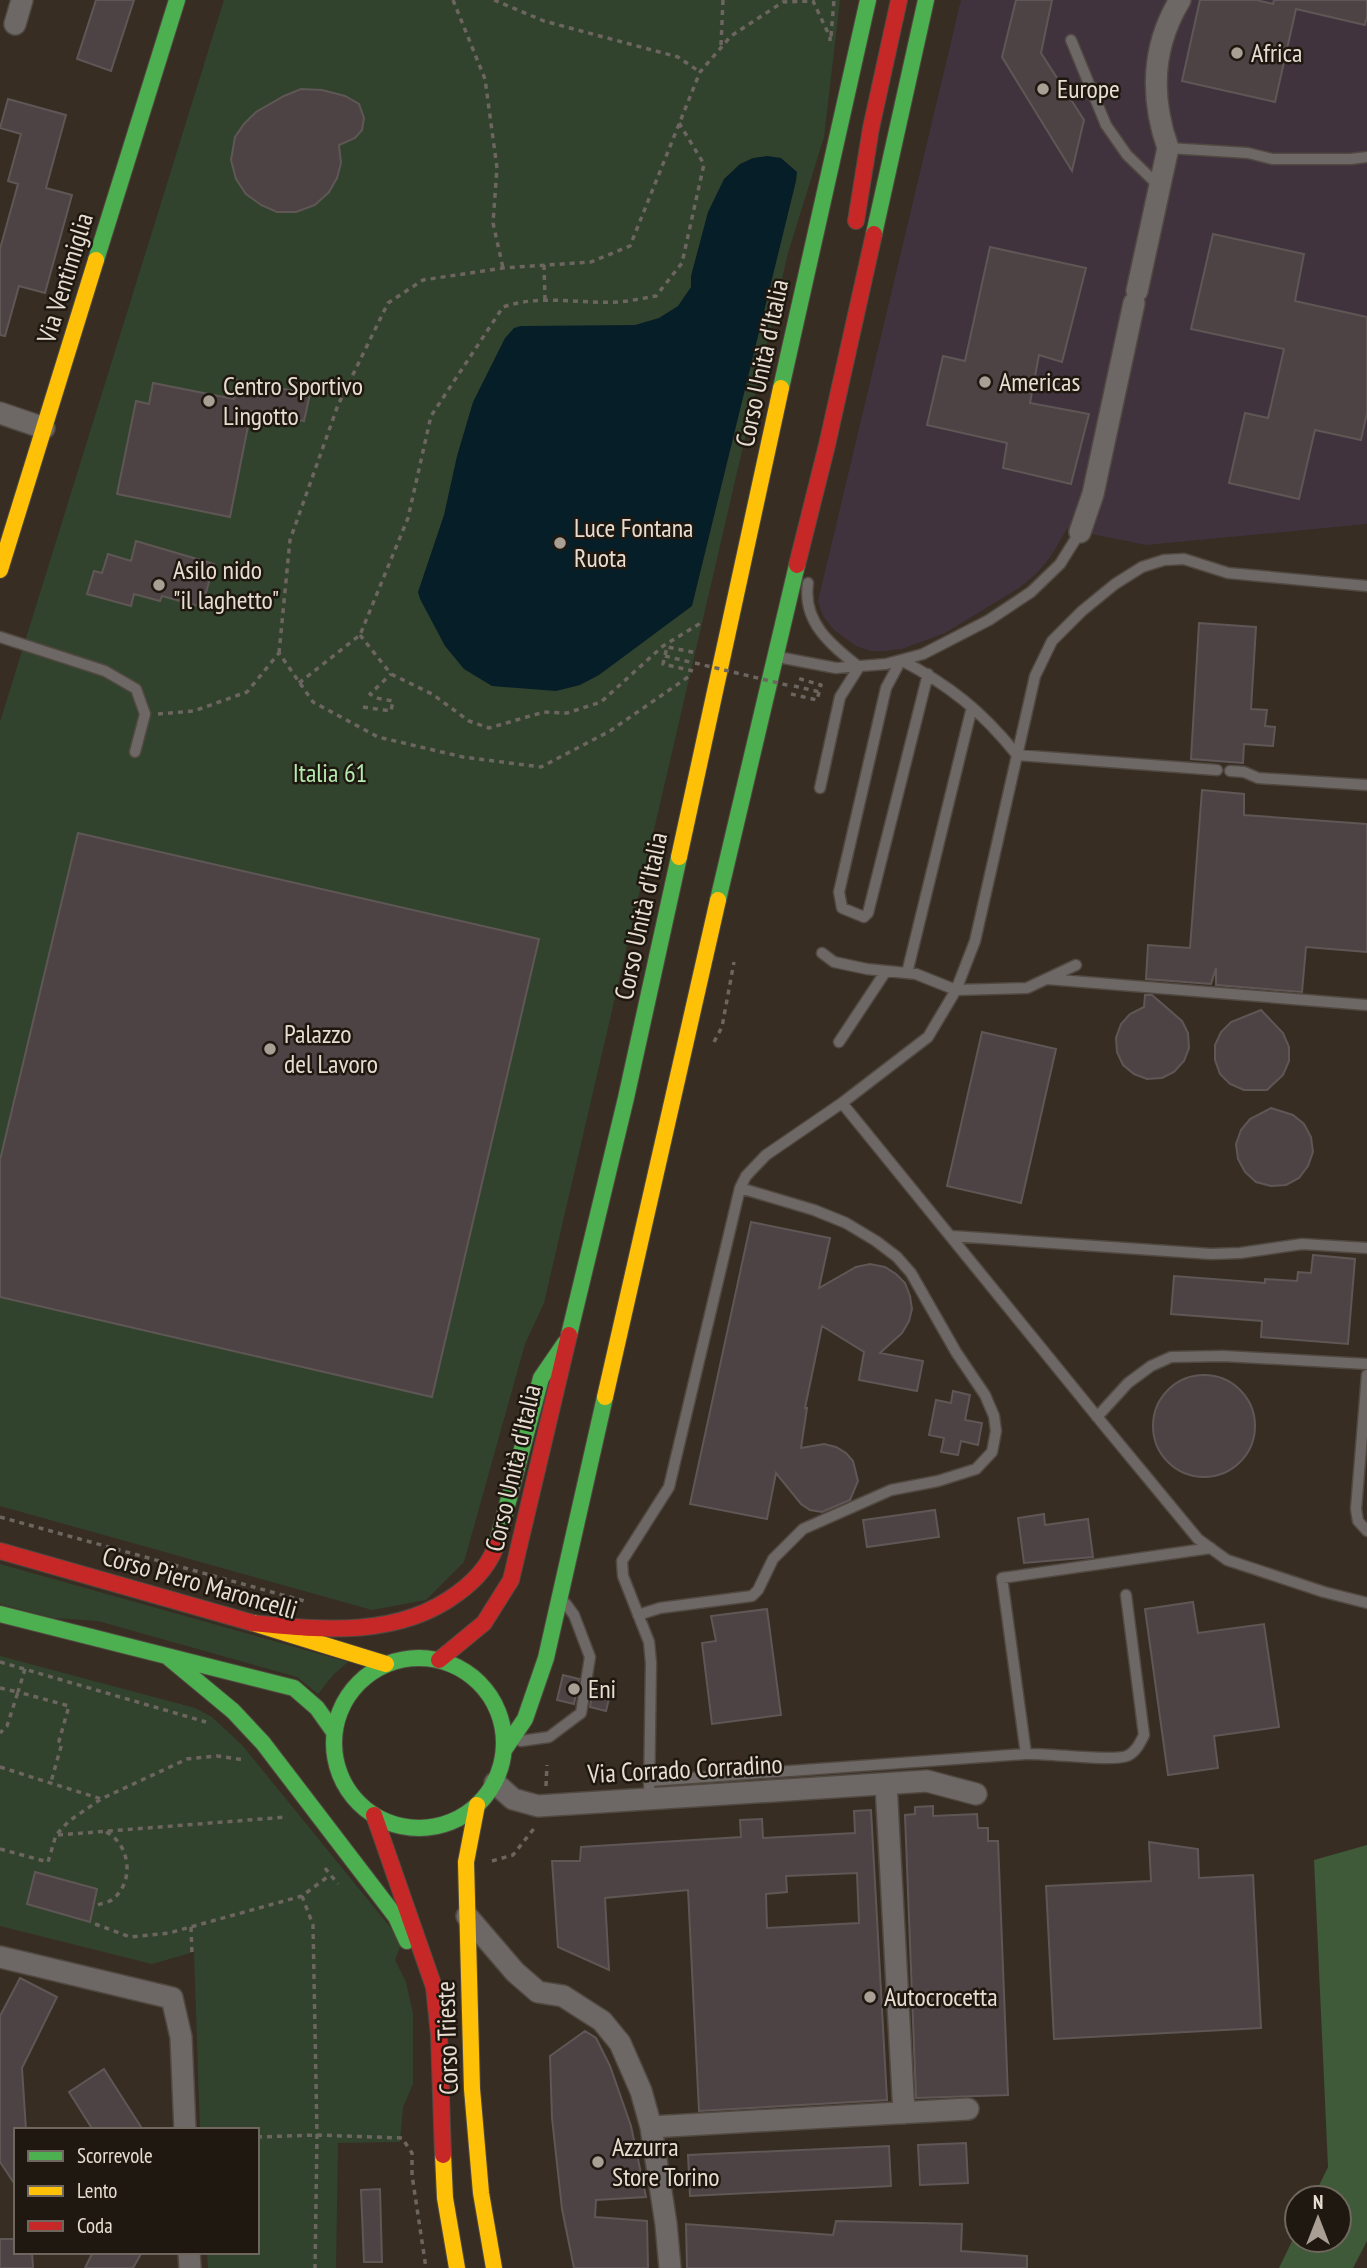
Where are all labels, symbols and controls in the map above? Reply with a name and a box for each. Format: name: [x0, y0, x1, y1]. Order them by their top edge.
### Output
place label: Africa: [1251, 36, 1302, 69]
marker: Africa: [1229, 45, 1245, 61]
place label: Europe: [1057, 72, 1120, 105]
marker: Europe: [1035, 81, 1051, 97]
street label: Via Ventimiglia: [29, 209, 100, 348]
street label: Corso Unità d'Italia: [728, 276, 795, 450]
place label: Americas: [999, 365, 1080, 398]
place label: Centro Sportivo Lingotto: [223, 369, 363, 432]
marker: Americas: [977, 374, 993, 390]
marker: Centro Sportivo Lingotto: [201, 393, 217, 409]
place label: Luce Fontana Ruota: [574, 511, 694, 574]
marker: Luce Fontana Ruota: [552, 535, 568, 551]
place label: Asilo nido "il laghetto": [173, 553, 279, 616]
marker: Asilo nido "il laghetto": [151, 577, 167, 593]
park label: Italia 61: [293, 756, 367, 789]
street label: Corso Unità d'Italia: [607, 829, 674, 1003]
place label: Palazzo del Lavoro: [284, 1017, 378, 1080]
marker: Palazzo del Lavoro: [262, 1041, 278, 1057]
street label: Corso Unità d'Italia: [477, 1381, 548, 1555]
street label: Corso Piero Maroncelli: [99, 1539, 301, 1626]
place label: Eni: [588, 1672, 616, 1705]
marker: Eni: [566, 1681, 582, 1697]
street label: Via Corrado Corradino: [586, 1747, 783, 1790]
place label: Autocrocetta: [884, 1980, 998, 2013]
street label: Corso Trieste: [428, 1981, 465, 2095]
marker: Autocrocetta: [862, 1989, 878, 2005]
legend: [14, 2128, 259, 2254]
place label: Azzurra Store Torino: [612, 2130, 720, 2193]
text: Scorrevole: [77, 2142, 153, 2169]
marker: Azzurra Store Torino: [590, 2154, 606, 2170]
text: Lento: [77, 2177, 117, 2204]
north arrow: [1283, 2184, 1353, 2254]
text: N: [1313, 2190, 1323, 2214]
text: Coda: [77, 2212, 113, 2239]

